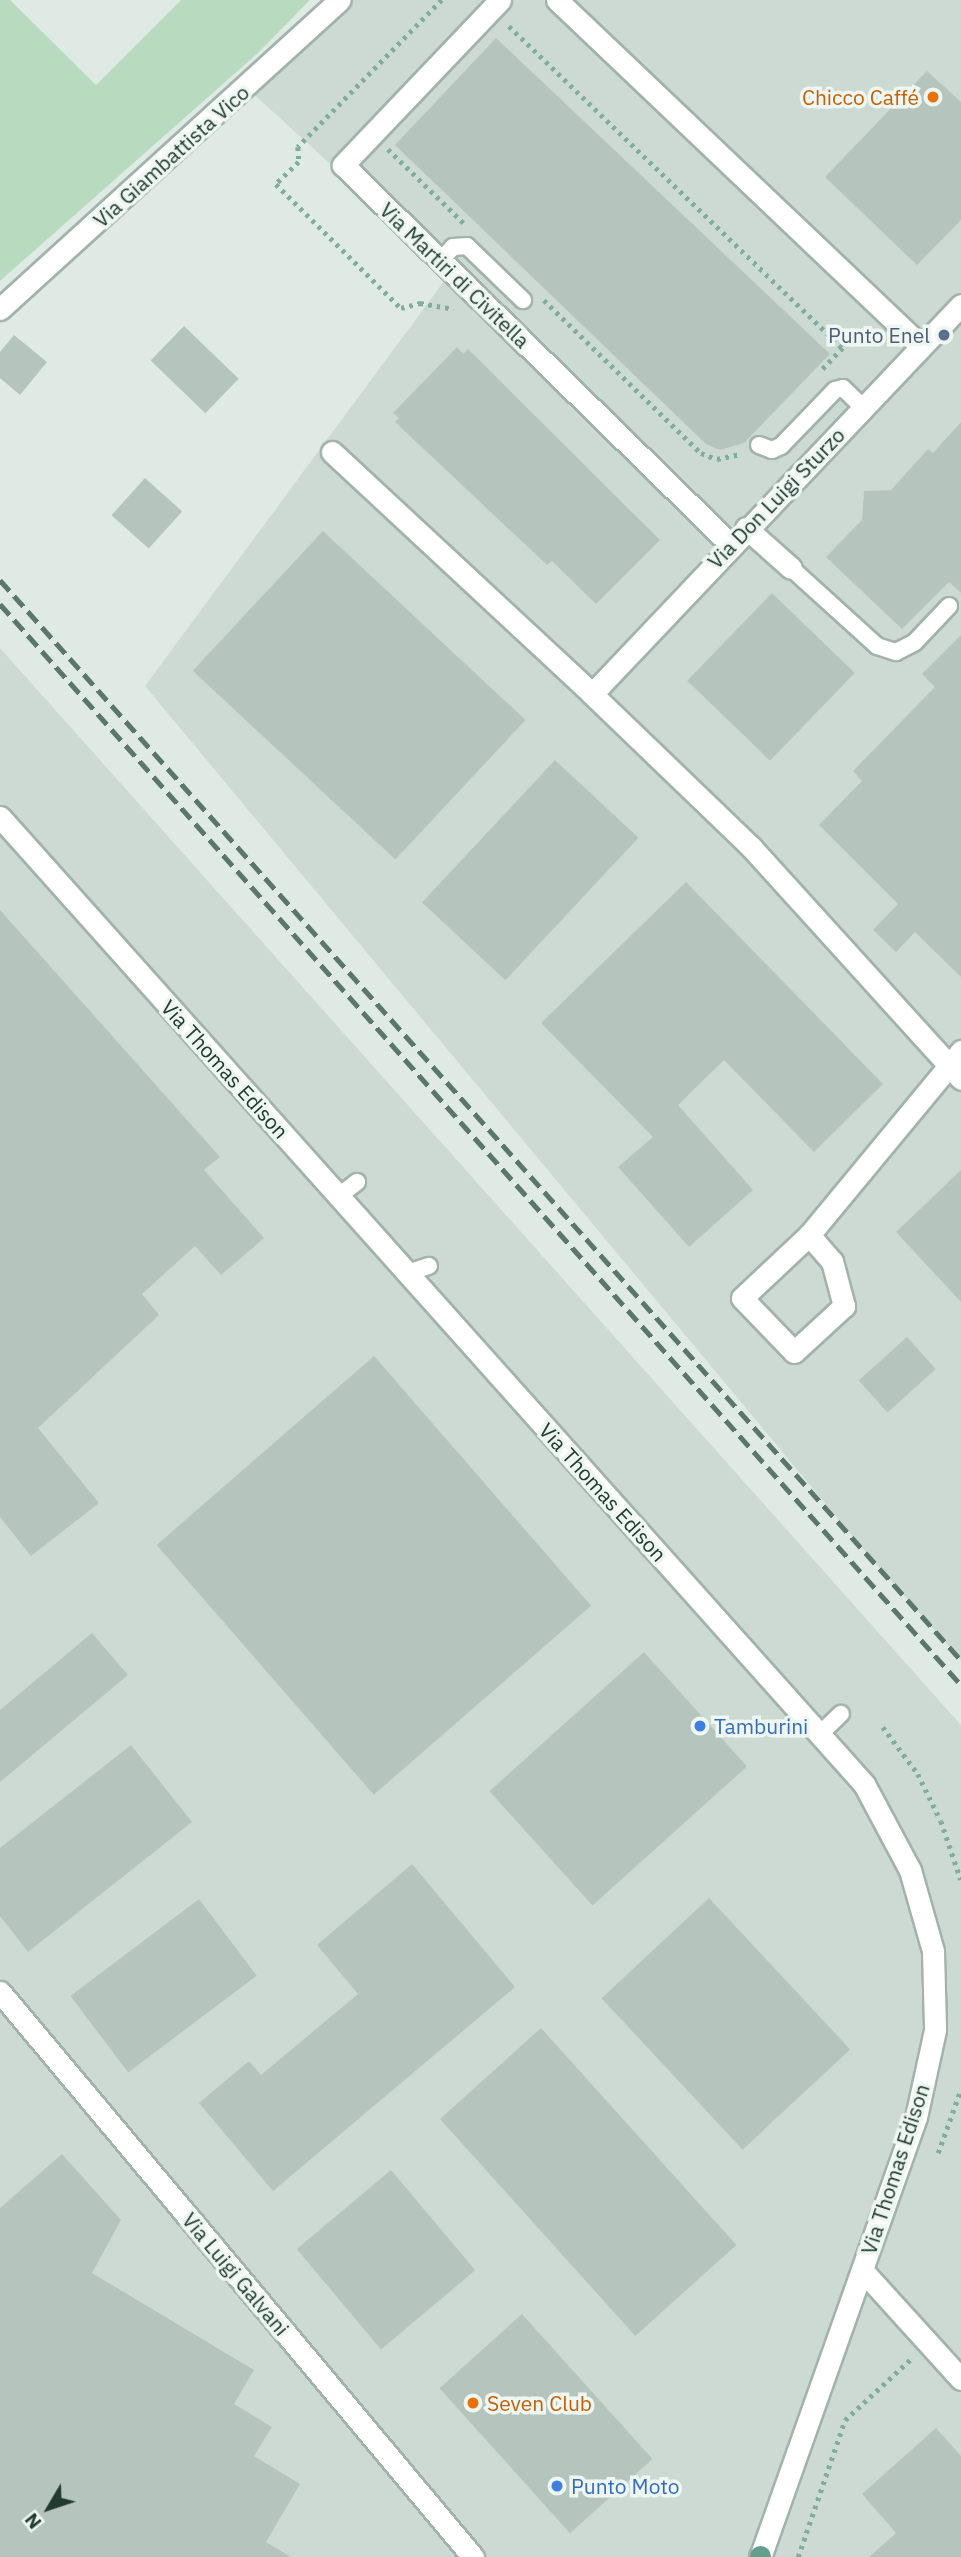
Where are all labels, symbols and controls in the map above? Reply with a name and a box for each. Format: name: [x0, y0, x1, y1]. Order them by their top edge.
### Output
street label: Via Giambattista Vico: [88, 80, 254, 232]
place label: Chicco Caffé: [802, 84, 919, 110]
marker: Chicco Caffé: [925, 89, 941, 105]
street label: Via Martiri di Civitella: [375, 197, 535, 353]
place label: Punto Enel: [828, 322, 930, 348]
marker: Punto Enel: [936, 327, 952, 343]
street label: Via Don Luigi Sturzo: [702, 422, 850, 574]
street label: Via Thomas Edison: [156, 994, 294, 1144]
street label: Via Thomas Edison: [534, 1417, 672, 1567]
place label: Tamburini: [714, 1713, 808, 1739]
marker: Tamburini: [692, 1718, 708, 1734]
street label: Via Thomas Edison: [856, 2080, 934, 2258]
street label: Via Luigi Galvani: [177, 2207, 295, 2341]
place label: Seven Club: [487, 2390, 592, 2416]
marker: Seven Club: [465, 2395, 481, 2411]
north arrow: [14, 2473, 84, 2543]
place label: Punto Moto: [571, 2473, 679, 2499]
marker: Punto Moto: [549, 2478, 565, 2494]
text: N: [19, 2508, 46, 2534]

